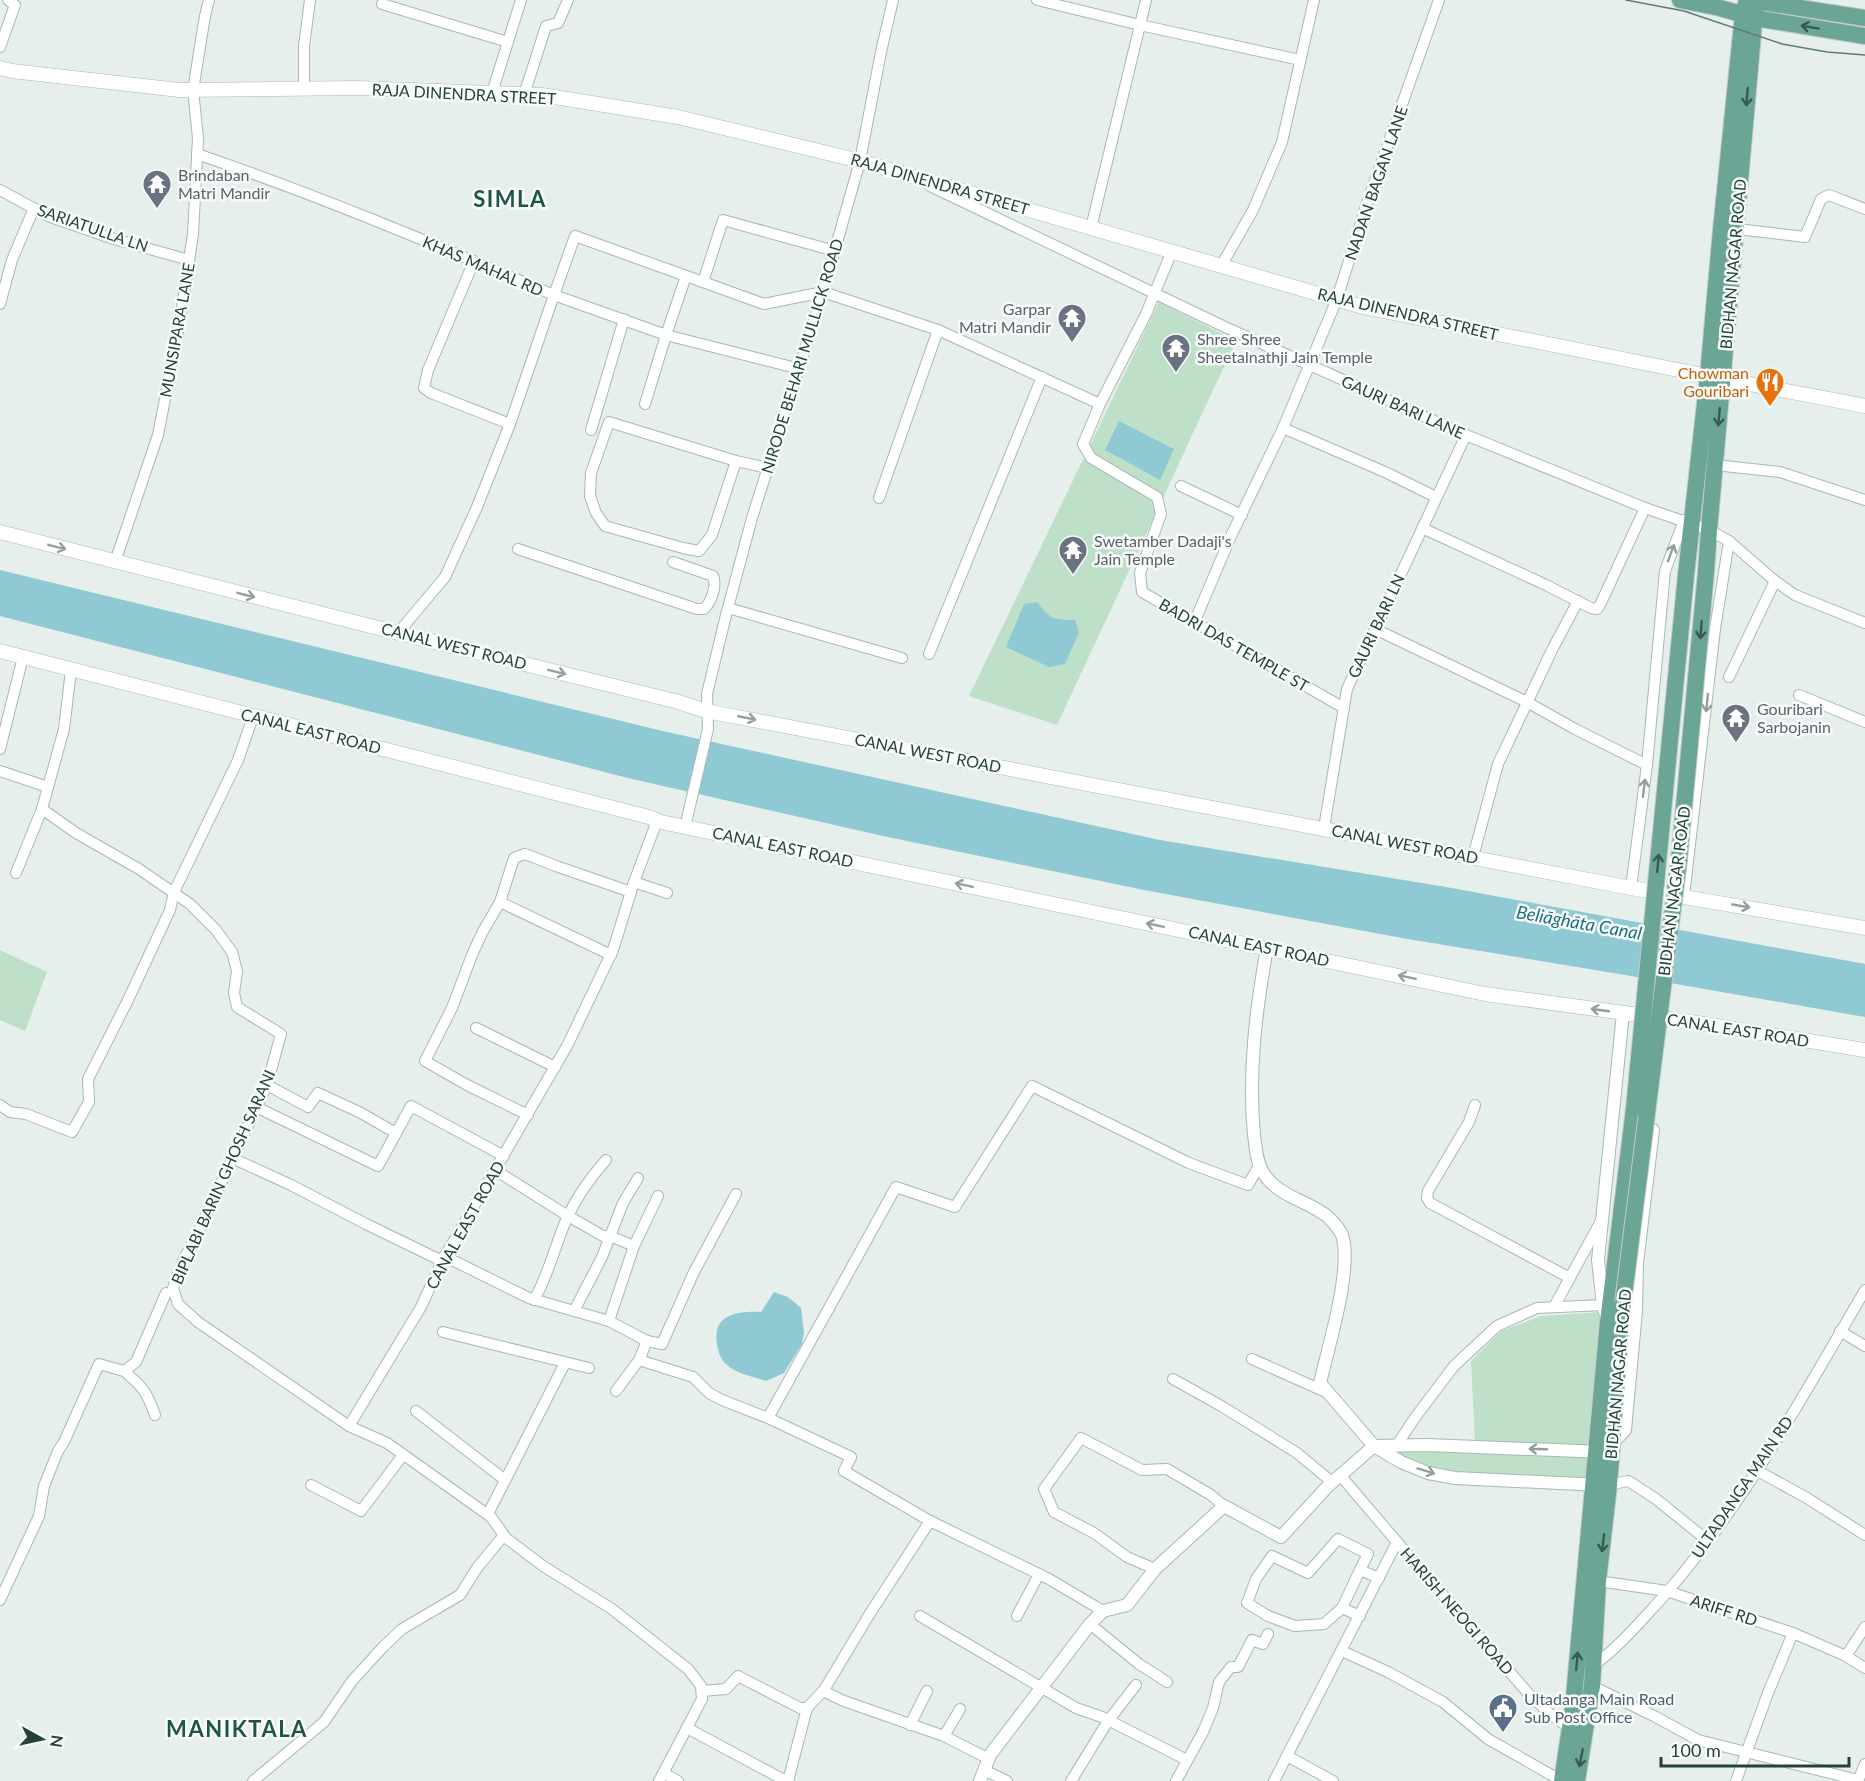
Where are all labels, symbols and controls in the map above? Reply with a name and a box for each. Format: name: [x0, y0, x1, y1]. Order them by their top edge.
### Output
one-way arrow: [1801, 21, 1821, 32]
street label: RAJA DINENDRA STREET: [371, 79, 557, 108]
one-way arrow: [1741, 87, 1752, 106]
street label: NADAN BAGAN LANE: [1340, 103, 1411, 263]
street label: RAJA DINENDRA STREET: [849, 149, 1032, 218]
place label: Brindaban Matri Mandir: [178, 165, 270, 202]
temple icon: Brindaban Matri Mandir: [141, 168, 173, 210]
street label: BIDHAN NAGAR ROAD: [1716, 178, 1749, 350]
district label: SIMLA: [473, 185, 547, 212]
street label: SARIATULLA LN: [35, 200, 151, 255]
street label: KHAS MAHAL RD: [420, 232, 546, 300]
street label: NIRODE BEHARI MULLICK ROAD: [757, 236, 846, 476]
street label: MUNSIPARA LANE: [155, 261, 198, 399]
street label: RAJA DINENDRA STREET: [1316, 283, 1501, 344]
place label: Garpar Matri Mandir: [959, 299, 1051, 336]
temple icon: Garpar Matri Mandir: [1056, 302, 1088, 344]
place label: Shree Shree Sheetalnathji Jain Temple: [1197, 329, 1373, 366]
temple icon: Shree Shree Sheetalnathji Jain Temple: [1160, 332, 1192, 374]
place label: Chowman Gouribari: [1678, 363, 1749, 400]
restaurant icon: Chowman Gouribari: [1754, 366, 1786, 408]
street label: GAURI BARI LANE: [1339, 371, 1468, 442]
one-way arrow: [1713, 406, 1724, 426]
place label: Swetamber Dadaji's Jain Temple: [1094, 531, 1232, 568]
temple icon: Swetamber Dadaji's Jain Temple: [1057, 534, 1089, 576]
one-way arrow: [47, 542, 66, 553]
one-way arrow: [1667, 544, 1678, 563]
street label: GAURI BARI LN: [1343, 571, 1408, 681]
one-way arrow: [236, 589, 255, 601]
street label: BADRI DAS TEMPLE ST: [1156, 594, 1313, 695]
street label: CANAL WEST ROAD: [379, 618, 529, 673]
one-way arrow: [1695, 619, 1706, 639]
one-way arrow: [548, 666, 567, 678]
one-way arrow: [1701, 692, 1712, 712]
place label: Gouribari Sarbojanin: [1757, 699, 1831, 736]
temple icon: Gouribari Sarbojanin: [1720, 702, 1752, 744]
street label: CANAL EAST ROAD: [239, 704, 383, 757]
one-way arrow: [736, 713, 756, 724]
street label: CANAL WEST ROAD: [853, 729, 1003, 776]
one-way arrow: [1639, 779, 1650, 798]
street label: BIDHAN NAGAR ROAD: [1654, 805, 1693, 977]
street label: CANAL WEST ROAD: [1330, 820, 1480, 867]
street label: CANAL EAST ROAD: [711, 822, 855, 871]
one-way arrow: [1653, 853, 1664, 873]
one-way arrow: [955, 879, 974, 890]
water label: Beliāghāta Canal: [1515, 900, 1644, 944]
one-way arrow: [1731, 901, 1751, 912]
one-way arrow: [1145, 918, 1164, 930]
street label: CANAL EAST ROAD: [1187, 921, 1331, 970]
one-way arrow: [1398, 971, 1418, 982]
one-way arrow: [1590, 1004, 1610, 1015]
street label: CANAL EAST ROAD: [1666, 1009, 1811, 1050]
street label: BIPLABI BARIN GHOSH SARANI: [167, 1067, 279, 1287]
street label: CANAL EAST ROAD: [421, 1157, 508, 1292]
street label: BIDHAN NAGAR ROAD: [1601, 1288, 1634, 1460]
street label: ULTADANGA MAIN RD: [1687, 1412, 1796, 1561]
one-way arrow: [1528, 1444, 1548, 1455]
one-way arrow: [1416, 1467, 1435, 1478]
one-way arrow: [1597, 1532, 1608, 1552]
street label: HARISH NEOGI ROAD: [1397, 1543, 1518, 1678]
street label: ARIFF RD: [1688, 1590, 1760, 1629]
one-way arrow: [1572, 1651, 1583, 1671]
place label: Ultadanga Main Road Sub Post Office: [1524, 1689, 1674, 1726]
public building icon: Ultadanga Main Road Sub Post Office: [1487, 1692, 1519, 1734]
north arrow: [12, 1709, 72, 1769]
district label: MANIKTALA: [166, 1715, 308, 1742]
scale bar: [1661, 1730, 1848, 1768]
text: N: [47, 1734, 68, 1749]
text: 100 m: [1670, 1739, 1721, 1761]
one-way arrow: [1575, 1747, 1586, 1767]

